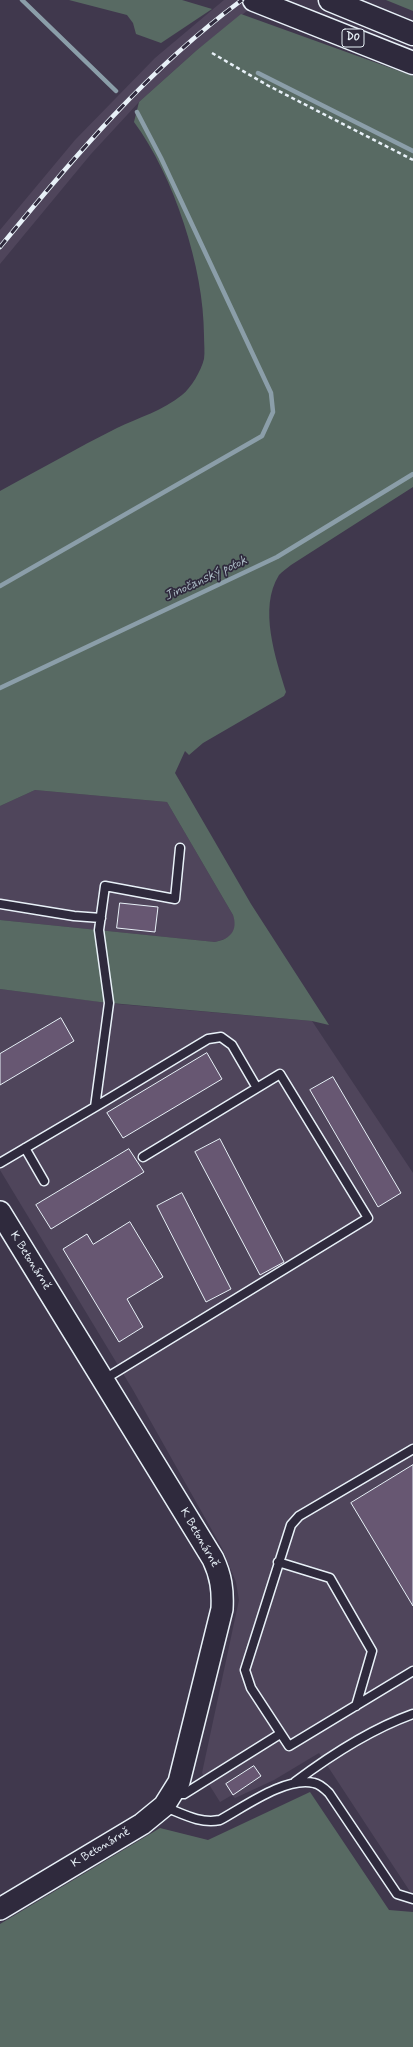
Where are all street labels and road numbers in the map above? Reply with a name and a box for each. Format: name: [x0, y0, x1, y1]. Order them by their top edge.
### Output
road number: D0: [342, 29, 364, 47]
street label: K Betonárně: [6, 1229, 54, 1293]
street label: K Betonárně: [176, 1506, 222, 1570]
street label: K Betonárně: [69, 1825, 133, 1871]

